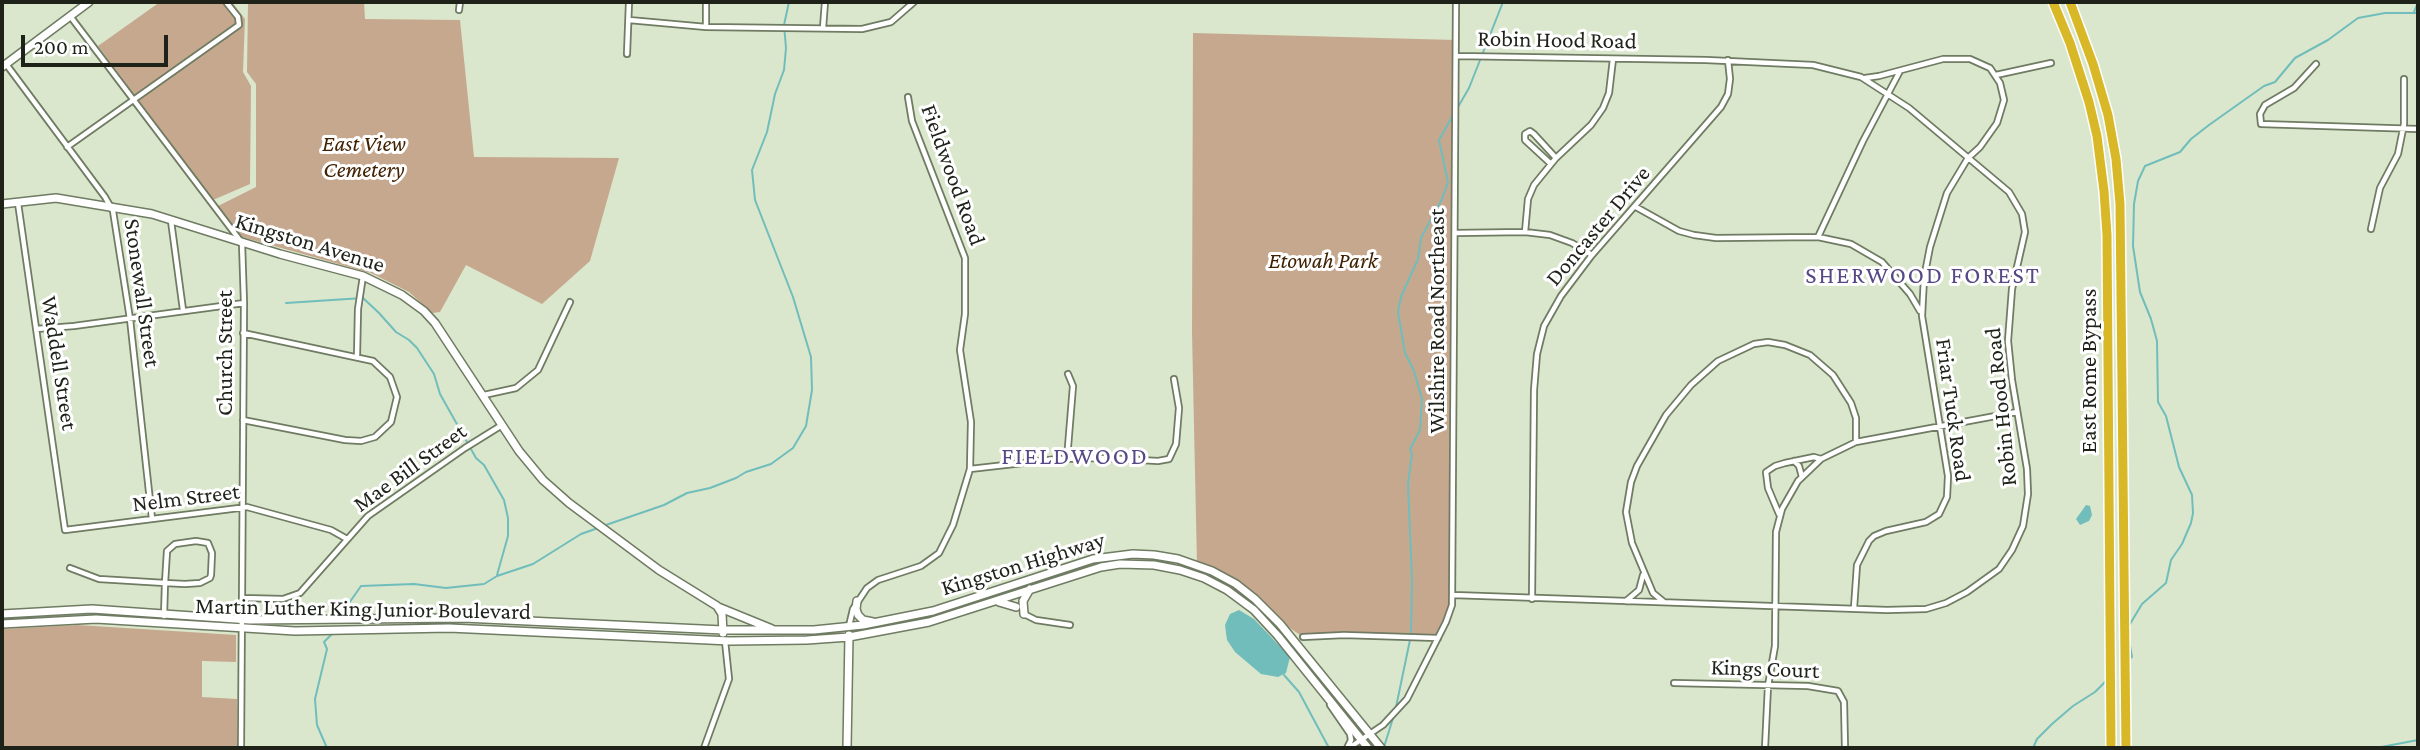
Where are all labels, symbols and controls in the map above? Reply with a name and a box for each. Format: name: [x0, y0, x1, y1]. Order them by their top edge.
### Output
scale bar: [24, 21, 172, 65]
street label: Robin Hood Road: [1477, 25, 1637, 55]
text: 200 m: [34, 35, 89, 59]
street label: Fieldwood Road: [915, 101, 991, 249]
park label: East View Cemetery: [322, 130, 406, 184]
street label: Doncaster Drive: [1540, 160, 1656, 292]
street label: Kingston Avenue: [232, 207, 388, 279]
street label: Wilshire Road Northeast: [1423, 208, 1451, 434]
street label: Stonewall Street: [118, 217, 166, 369]
park label: Etowah Park: [1268, 247, 1378, 275]
district label: SHERWOOD FOREST: [1807, 262, 2039, 290]
street label: East Rome Bypass: [2075, 289, 2103, 453]
street label: Church Street: [211, 290, 239, 416]
street label: Waddell Street: [35, 294, 83, 432]
street label: Robin Hood Road: [1979, 326, 2023, 488]
street label: Friar Tuck Road: [1929, 337, 1977, 483]
street label: Mae Bill Street: [348, 418, 472, 518]
district label: FIELDWOOD: [1002, 443, 1148, 471]
street label: Nelm Street: [131, 478, 241, 518]
street label: Kingston Highway: [938, 526, 1108, 602]
street label: Martin Luther King Junior Boulevard: [195, 592, 531, 626]
street label: Kings Court: [1710, 653, 1820, 685]

